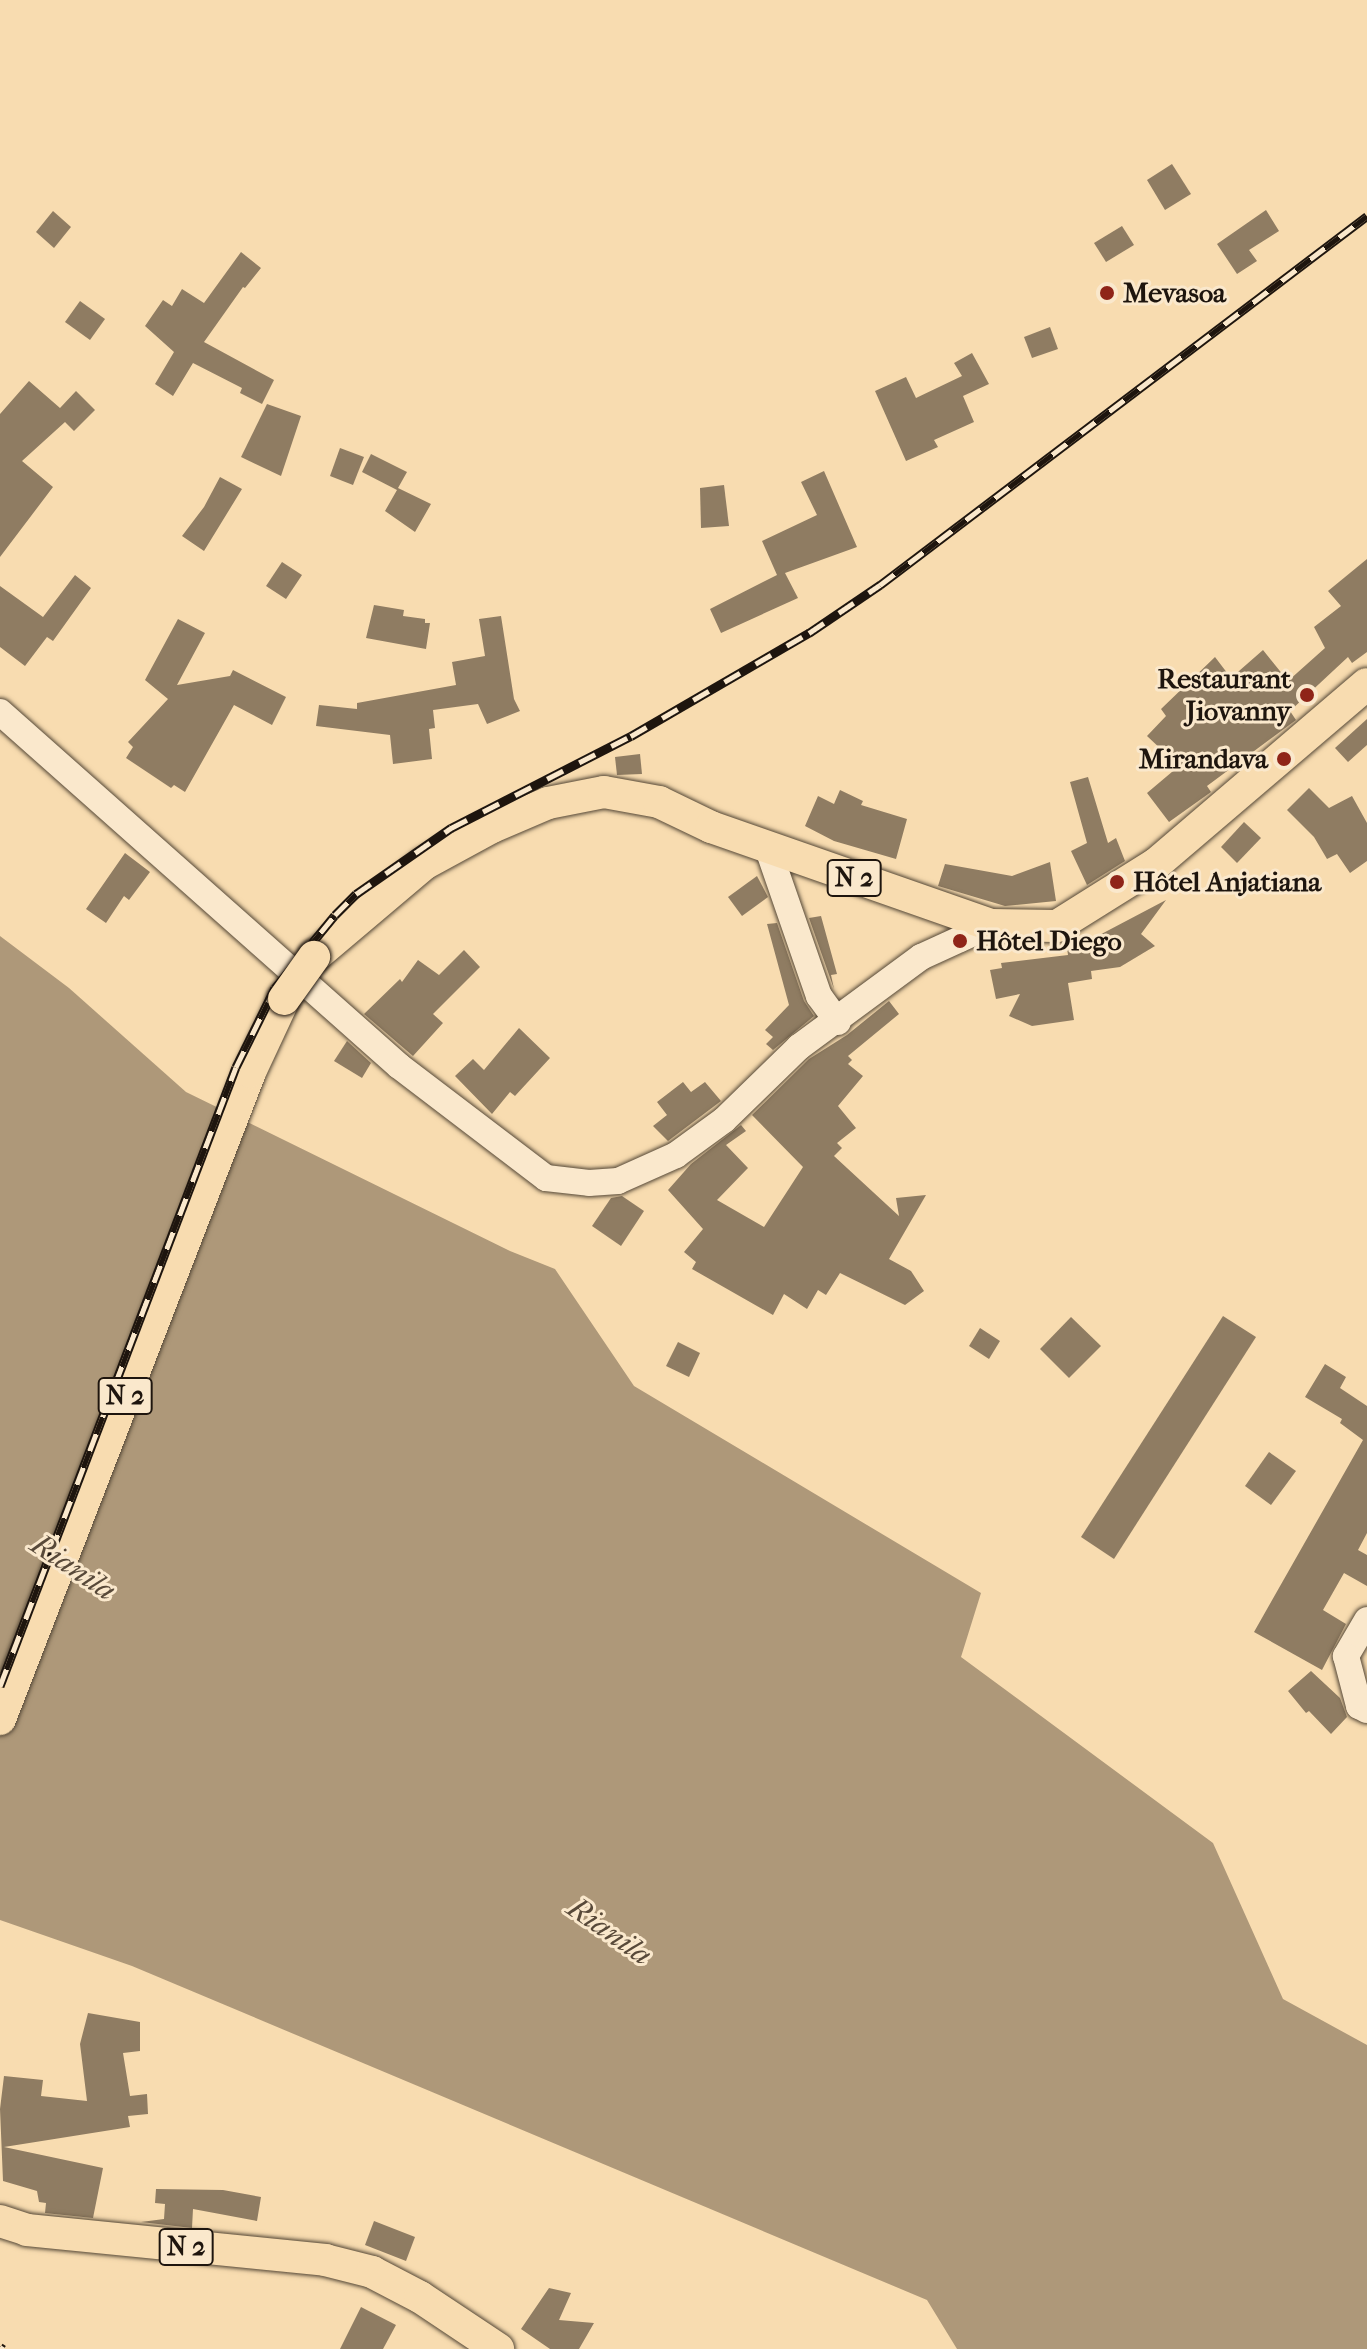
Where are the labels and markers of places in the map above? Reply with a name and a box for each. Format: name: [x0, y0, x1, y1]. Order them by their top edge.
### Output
place label: Mevasoa: [1123, 276, 1226, 310]
marker: Mevasoa: [1098, 284, 1116, 302]
place label: Restaurant Jiovanny: [1157, 662, 1291, 728]
marker: Restaurant Jiovanny: [1298, 686, 1316, 704]
place label: Mirandava: [1139, 742, 1268, 776]
marker: Mirandava: [1275, 750, 1293, 768]
place label: Hôtel Anjatiana: [1133, 865, 1321, 899]
marker: Hôtel Anjatiana: [1108, 873, 1126, 891]
place label: Hôtel Diego: [976, 924, 1122, 958]
marker: Hôtel Diego: [951, 932, 969, 950]

